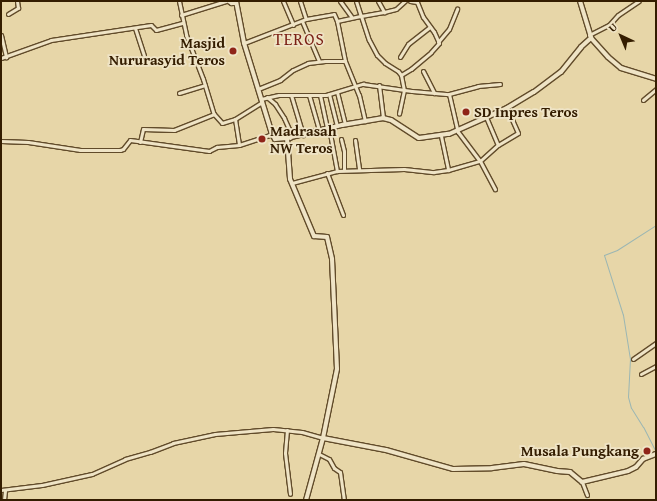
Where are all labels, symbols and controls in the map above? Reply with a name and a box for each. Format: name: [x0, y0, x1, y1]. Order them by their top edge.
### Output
north arrow: [601, 16, 641, 56]
text: U: [604, 19, 621, 36]
district label: TEROS: [273, 29, 325, 49]
place label: Masjid Nururasyid Teros: [109, 33, 225, 68]
marker: Masjid Nururasyid Teros: [228, 46, 238, 56]
place label: SD Inpres Teros: [474, 103, 578, 121]
marker: SD Inpres Teros: [461, 107, 471, 117]
place label: Madrasah NW Teros: [270, 121, 337, 156]
marker: Madrasah NW Teros: [257, 134, 267, 144]
place label: Musala Pungkang: [521, 442, 639, 460]
marker: Musala Pungkang: [642, 446, 652, 456]

